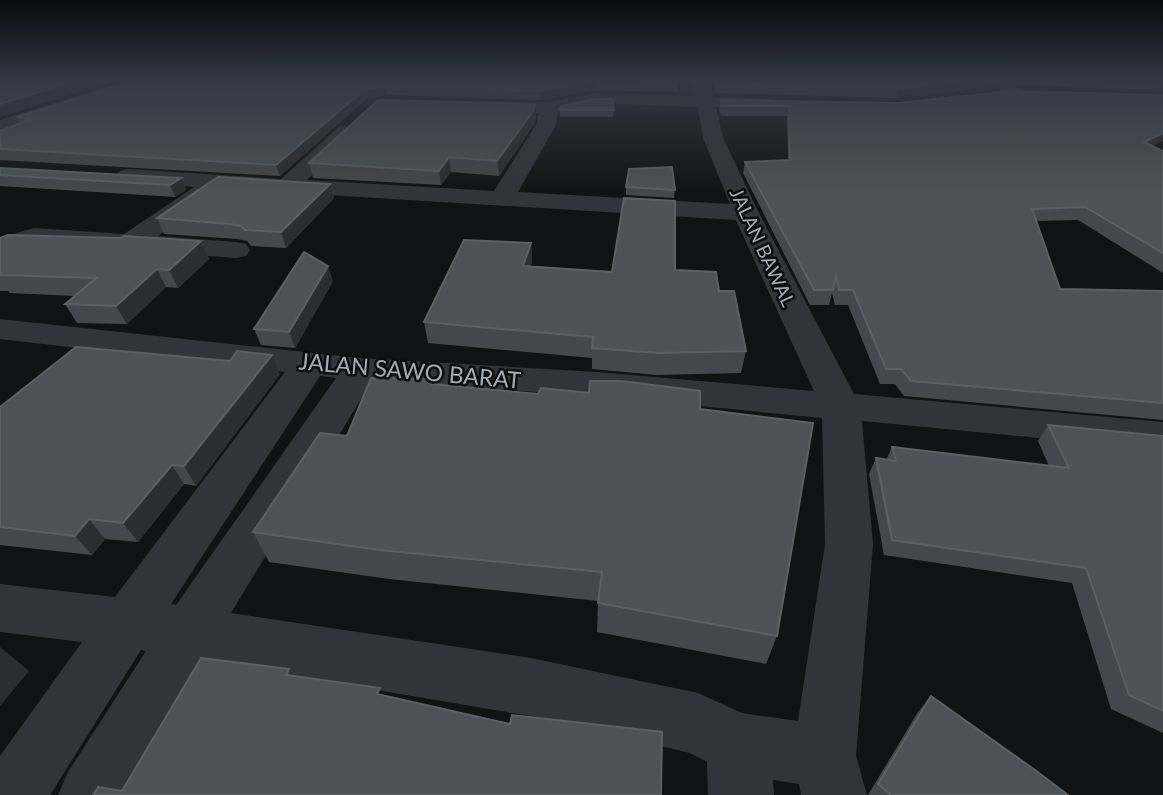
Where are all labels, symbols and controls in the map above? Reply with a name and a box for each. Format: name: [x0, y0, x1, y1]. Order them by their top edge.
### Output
street label: JALAN BAWAL: [725, 184, 801, 310]
street label: JALAN SAWO BARAT: [298, 346, 523, 394]

